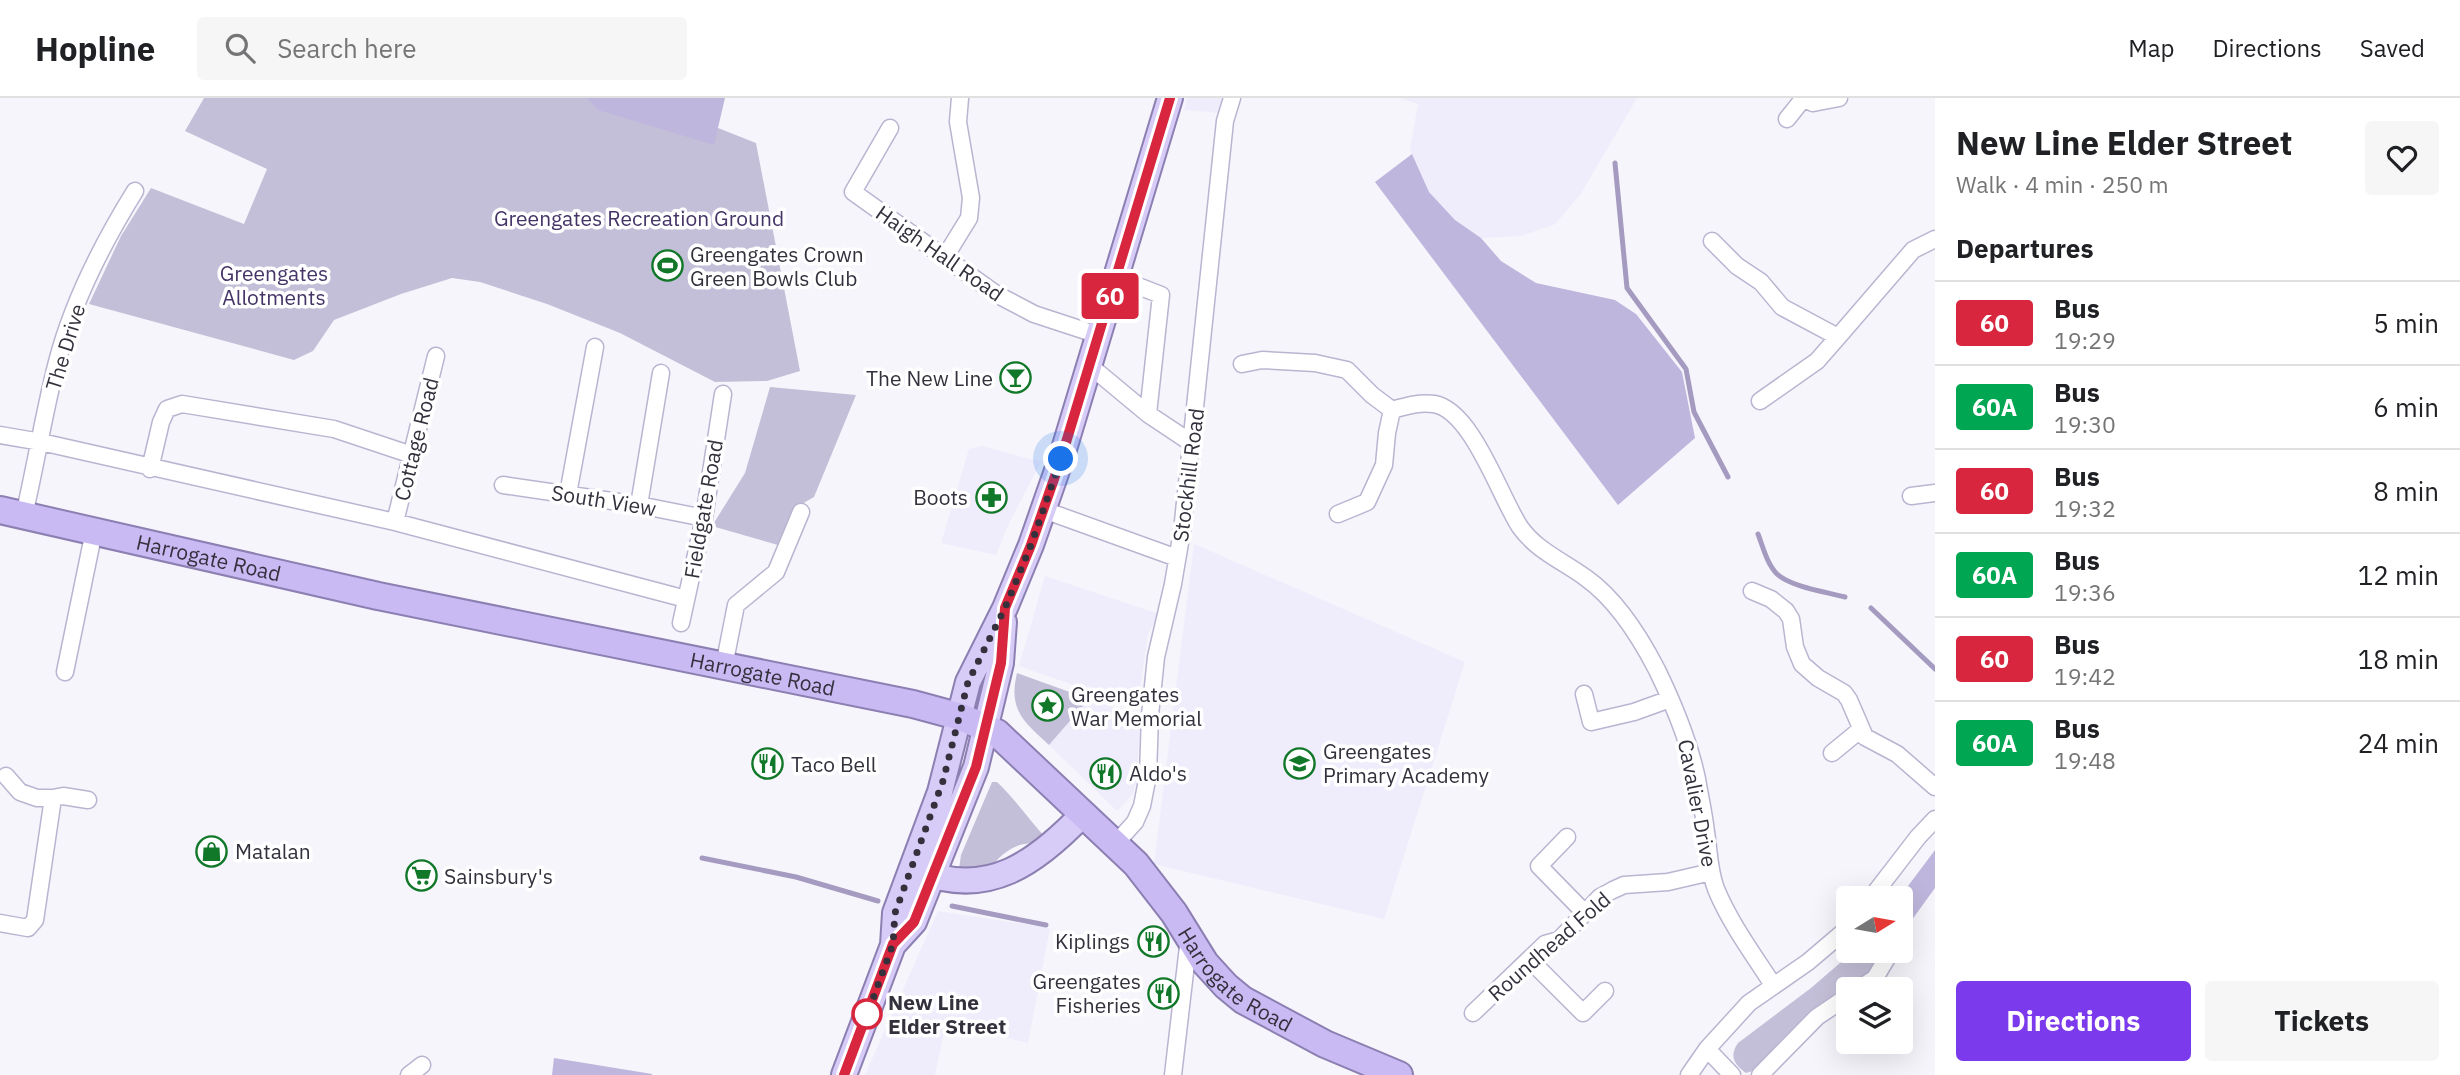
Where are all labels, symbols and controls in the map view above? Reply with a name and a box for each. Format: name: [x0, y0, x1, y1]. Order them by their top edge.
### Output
search box: [197, 17, 687, 80]
text: Hopline: [35, 27, 155, 70]
icon: search: [221, 29, 259, 67]
text: Search here: [277, 31, 417, 65]
text: Map: [2128, 32, 2174, 64]
text: Directions: [2212, 32, 2322, 64]
text: Saved: [2360, 32, 2425, 64]
text: New Line Elder Street: [1956, 121, 2292, 164]
button: heart: [2365, 121, 2439, 195]
text: Walk · 4 min · 250 m: [1956, 169, 2169, 199]
street label: Haigh Hall Road: [871, 199, 1009, 307]
park label: Greengates Recreation Ground: [494, 204, 784, 232]
text: Departures: [1956, 231, 2094, 265]
place label: Greengates Crown Green Bowls Club: [690, 240, 864, 292]
sports icon: Greengates Crown Green Bowls Club: [650, 249, 684, 283]
park label: Greengates Allotments: [220, 259, 328, 311]
line badge: 60: [1078, 273, 1142, 319]
text: 60: [1096, 280, 1124, 312]
text: Bus: [2054, 291, 2100, 325]
street label: The Drive: [39, 300, 91, 394]
text: 5 min: [2373, 306, 2439, 340]
text: 60: [1980, 307, 2009, 339]
text: 19:29: [2054, 325, 2116, 355]
bar icon: The New Line: [999, 361, 1033, 395]
place label: The New Line: [866, 364, 993, 392]
street label: Cottage Road: [387, 374, 445, 504]
text: Bus: [2054, 375, 2100, 409]
text: 6 min: [2373, 390, 2439, 424]
text: 60A: [1972, 391, 2017, 423]
street label: Stockhill Road: [1166, 406, 1210, 544]
text: 19:30: [2054, 409, 2116, 439]
street label: Fieldgate Road: [677, 437, 729, 581]
your location: [1043, 441, 1078, 476]
text: Bus: [2054, 459, 2100, 493]
text: 8 min: [2373, 474, 2439, 508]
text: 60: [1980, 475, 2009, 507]
street label: South View: [550, 478, 658, 522]
pharmacy icon: Boots: [974, 480, 1008, 514]
place label: Boots: [913, 483, 968, 511]
text: 19:32: [2054, 493, 2116, 523]
street label: Harrogate Road: [134, 527, 284, 587]
text: Bus: [2054, 543, 2100, 577]
text: 12 min: [2358, 558, 2439, 592]
text: 60A: [1972, 559, 2017, 591]
text: 19:36: [2054, 577, 2116, 607]
text: Bus: [2054, 627, 2100, 661]
text: 18 min: [2358, 642, 2439, 676]
text: 60: [1980, 643, 2009, 675]
street label: Harrogate Road: [688, 645, 838, 702]
text: 19:42: [2054, 661, 2116, 691]
place label: Greengates War Memorial: [1071, 680, 1202, 732]
place icon: Greengates War Memorial: [1031, 689, 1065, 723]
text: Bus: [2054, 711, 2100, 745]
text: 24 min: [2358, 726, 2439, 760]
text: 60A: [1972, 727, 2017, 759]
place label: Greengates Primary Academy: [1323, 737, 1489, 789]
street label: Cavalier Drive: [1672, 737, 1724, 869]
text: 19:48: [2054, 745, 2116, 775]
school or university icon: Greengates Primary Academy: [1283, 746, 1317, 780]
restaurant icon: Taco Bell: [751, 747, 785, 781]
place label: Taco Bell: [791, 750, 877, 778]
restaurant icon: Aldo's: [1089, 756, 1123, 790]
place label: Aldo's: [1129, 759, 1187, 787]
shop icon: Matalan: [195, 834, 229, 868]
place label: Matalan: [235, 837, 311, 865]
supermarket icon: Sainsbury's: [404, 859, 438, 893]
place label: Sainsbury's: [444, 862, 553, 890]
street label: Roundhead Fold: [1482, 885, 1616, 1007]
north arrow: [1836, 886, 1913, 962]
map controls: [1836, 886, 1913, 1054]
street label: Harrogate Road: [1172, 921, 1297, 1038]
restaurant icon: Kiplings: [1136, 924, 1170, 958]
place label: Kiplings: [1055, 927, 1130, 955]
place label: Greengates Fisheries: [1033, 967, 1141, 1019]
restaurant icon: Greengates Fisheries: [1147, 976, 1181, 1010]
button: layers: [1836, 977, 1913, 1054]
button: Directions: [1956, 981, 2191, 1061]
button: Tickets: [2205, 981, 2439, 1061]
place label: New Line Elder Street: [888, 988, 1006, 1040]
marker: New Line Elder Street: [852, 999, 882, 1029]

